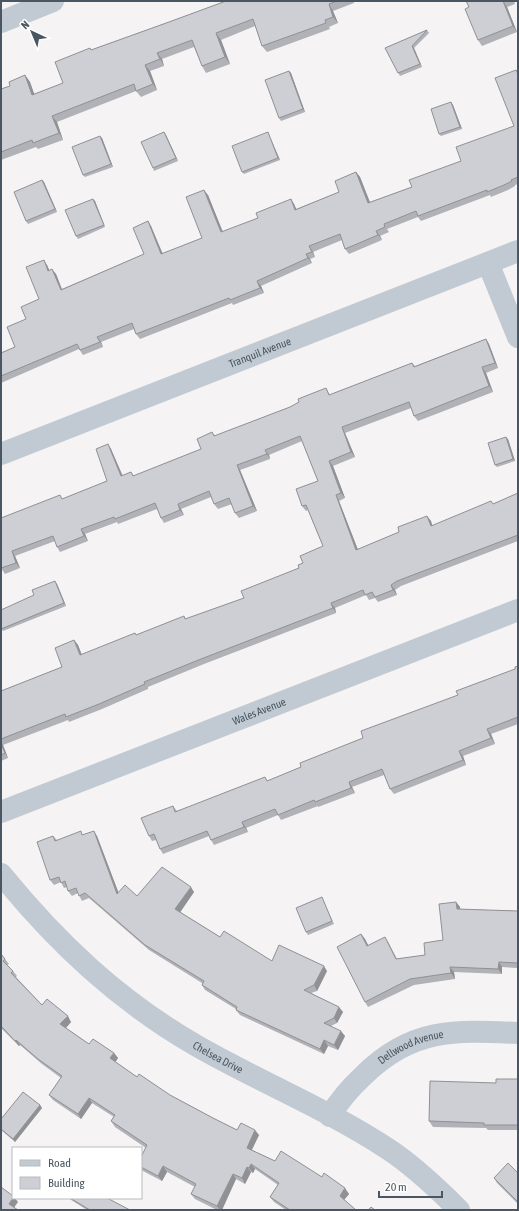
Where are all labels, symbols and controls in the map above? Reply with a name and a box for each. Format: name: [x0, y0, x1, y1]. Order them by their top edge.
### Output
north arrow: [12, 12, 52, 52]
text: N: [19, 18, 32, 31]
street label: Tranquil Avenue: [227, 335, 293, 370]
street label: Wales Avenue: [231, 695, 288, 727]
street label: Dellwood Avenue: [375, 1028, 444, 1066]
street label: Chelsea Drive: [191, 1039, 245, 1076]
legend: [12, 1147, 142, 1199]
text: Road: [48, 1156, 71, 1170]
scale bar: [379, 1173, 442, 1199]
text: Building: [48, 1176, 86, 1190]
text: 20 m: [385, 1180, 407, 1194]

